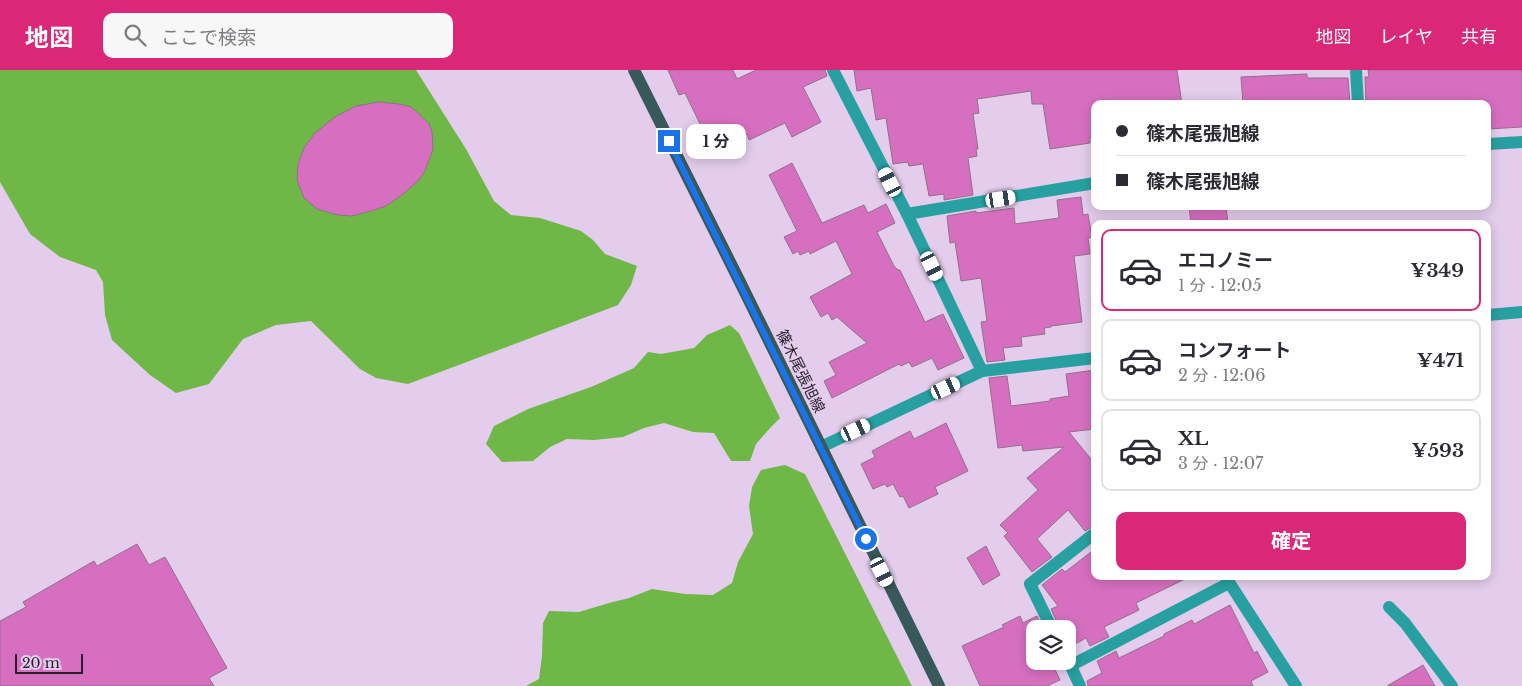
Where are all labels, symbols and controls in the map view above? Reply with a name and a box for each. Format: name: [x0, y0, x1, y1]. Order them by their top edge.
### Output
search box: [103, 13, 453, 58]
icon: search: [121, 21, 149, 49]
text: 地図: [25, 23, 73, 52]
text: ここで検索: [161, 26, 256, 49]
text: 地図: [1316, 26, 1352, 48]
text: レイヤ: [1380, 26, 1433, 48]
text: 共有: [1461, 26, 1497, 48]
text: 篠木尾張旭線: [1146, 122, 1260, 145]
callout: 1 分: [686, 124, 746, 158]
route end: [658, 130, 680, 152]
text: 1 分: [702, 131, 730, 151]
car: [876, 165, 903, 199]
text: 篠木尾張旭線: [1146, 170, 1260, 193]
car: [985, 189, 1016, 209]
icon: car: [1118, 248, 1163, 293]
car: [918, 249, 945, 283]
text: エコノミー: [1178, 249, 1273, 272]
text: ¥349: [1410, 259, 1464, 282]
text: 1 分 · 12:05: [1178, 275, 1262, 295]
street label: 篠木尾張旭線: [773, 326, 829, 416]
icon: car: [1118, 338, 1163, 383]
text: コンフォート: [1178, 339, 1291, 362]
text: ¥471: [1417, 349, 1464, 372]
text: 2 分 · 12:06: [1178, 365, 1265, 385]
car: [929, 375, 962, 401]
car: [839, 417, 872, 443]
text: XL: [1178, 427, 1208, 450]
icon: car: [1118, 428, 1163, 473]
text: ¥593: [1412, 439, 1464, 462]
text: 3 分 · 12:07: [1178, 453, 1263, 473]
button: 確定: [1116, 512, 1466, 570]
route start: [855, 528, 877, 550]
car: [868, 555, 895, 589]
map controls: [1026, 620, 1076, 670]
button: layers: [1026, 620, 1076, 670]
scale bar: [15, 651, 82, 674]
text: 20 m: [22, 654, 60, 672]

